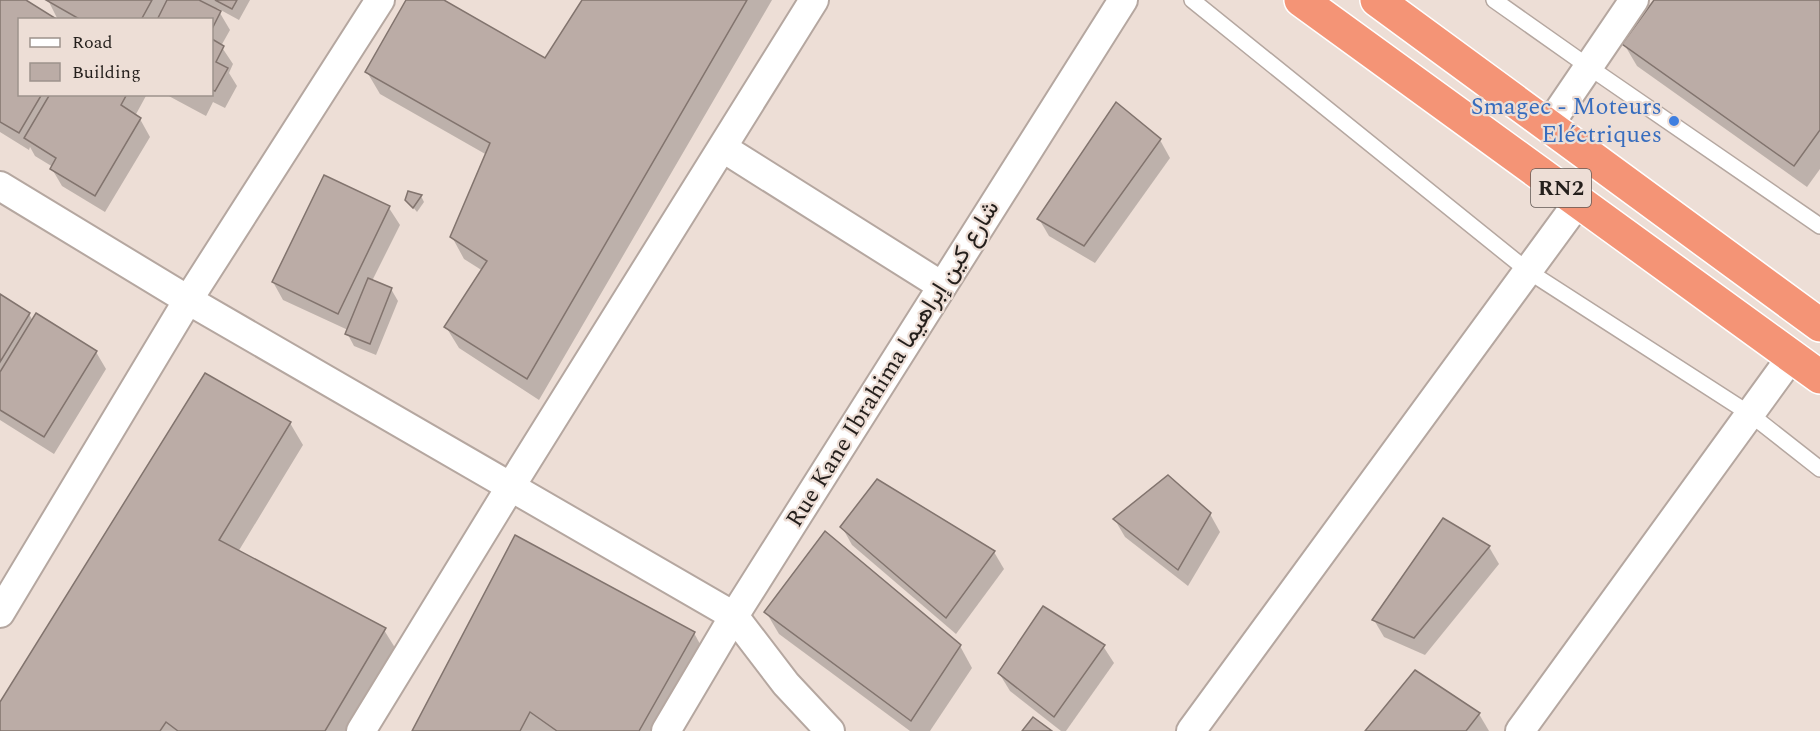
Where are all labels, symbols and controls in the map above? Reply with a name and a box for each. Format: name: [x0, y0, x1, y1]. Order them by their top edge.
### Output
legend: [18, 18, 213, 96]
text: Road: [72, 29, 113, 56]
text: Building: [72, 59, 141, 86]
place label: Smagec - Moteurs Eléctriques: [1471, 89, 1662, 153]
marker: Smagec - Moteurs Eléctriques: [1667, 114, 1681, 128]
road number: RN2: [1531, 169, 1591, 207]
street label: Rue Kane Ibrahima شارع كين إبراهيما: [777, 193, 1009, 535]

